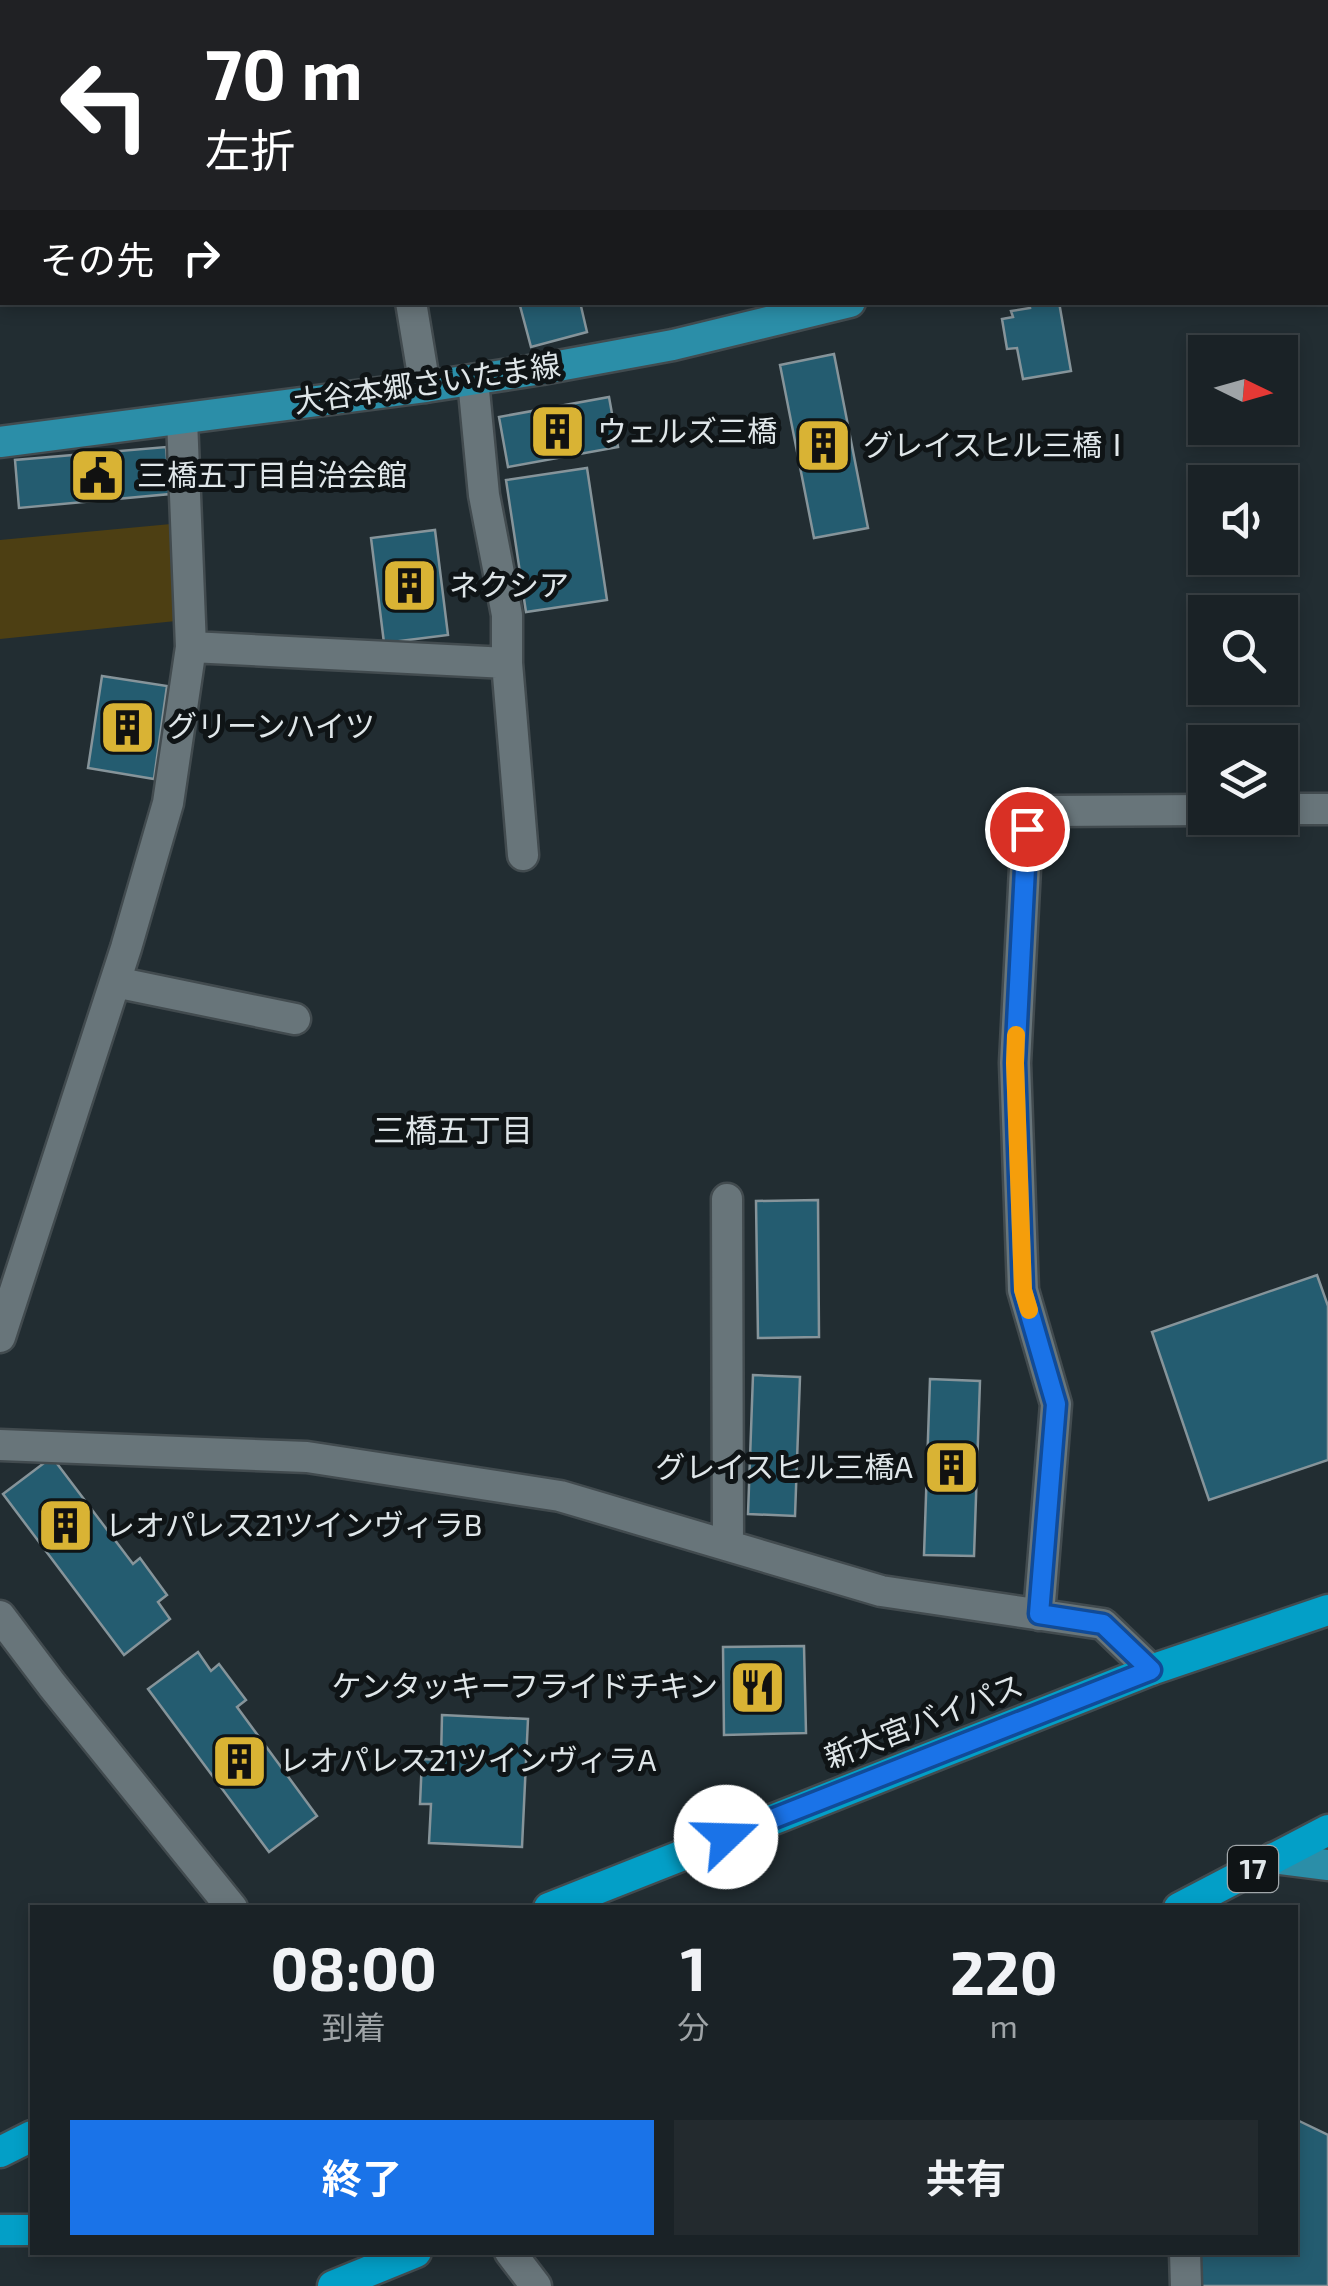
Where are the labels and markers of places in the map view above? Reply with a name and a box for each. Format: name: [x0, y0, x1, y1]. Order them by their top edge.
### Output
building icon: ウェルズ三橋: [528, 402, 588, 462]
place label: ウェルズ三橋: [597, 412, 777, 448]
building icon: グレイスヒル三橋Ⅰ: [794, 416, 854, 476]
place label: グレイスヒル三橋Ⅰ: [863, 426, 1132, 462]
public building icon: 三橋五丁目自治会館: [68, 446, 128, 506]
place label: 三橋五丁目自治会館: [137, 456, 407, 492]
building icon: ネクシア: [380, 556, 440, 616]
place label: ネクシア: [449, 566, 569, 602]
building icon: グリーンハイツ: [98, 697, 158, 757]
place label: グリーンハイツ: [167, 707, 375, 743]
pin: [985, 787, 1070, 872]
building icon: グレイスヒル三橋A: [922, 1438, 982, 1498]
place label: グレイスヒル三橋A: [655, 1448, 913, 1484]
building icon: レオパレス21ツインヴィラB: [36, 1496, 96, 1556]
place label: レオパレス21ツインヴィラB: [105, 1506, 482, 1542]
restaurant icon: ケンタッキーフライドチキン: [727, 1657, 787, 1717]
place label: ケンタッキーフライドチキン: [332, 1667, 718, 1703]
building icon: レオパレス21ツインヴィラA: [210, 1731, 270, 1791]
place label: レオパレス21ツインヴィラA: [279, 1741, 657, 1777]

